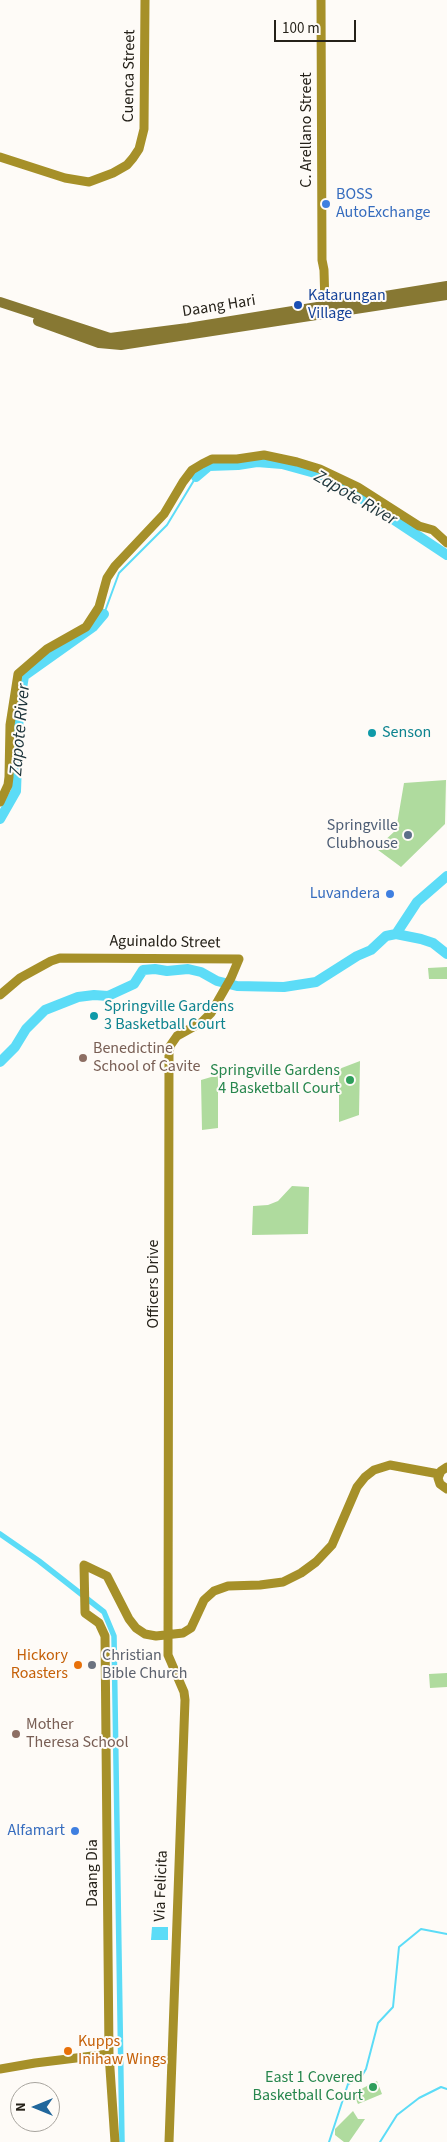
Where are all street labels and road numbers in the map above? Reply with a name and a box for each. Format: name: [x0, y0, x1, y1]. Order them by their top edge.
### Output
street label: Cuenca Street: [120, 29, 140, 123]
street label: C. Arellano Street: [297, 72, 317, 188]
street label: Daang Hari: [181, 292, 257, 322]
street label: Aguinaldo Street: [109, 932, 221, 954]
street label: Officers Drive: [144, 1240, 164, 1328]
street label: Daang Dia: [83, 1839, 103, 1907]
street label: Via Felicita: [151, 1850, 173, 1922]

